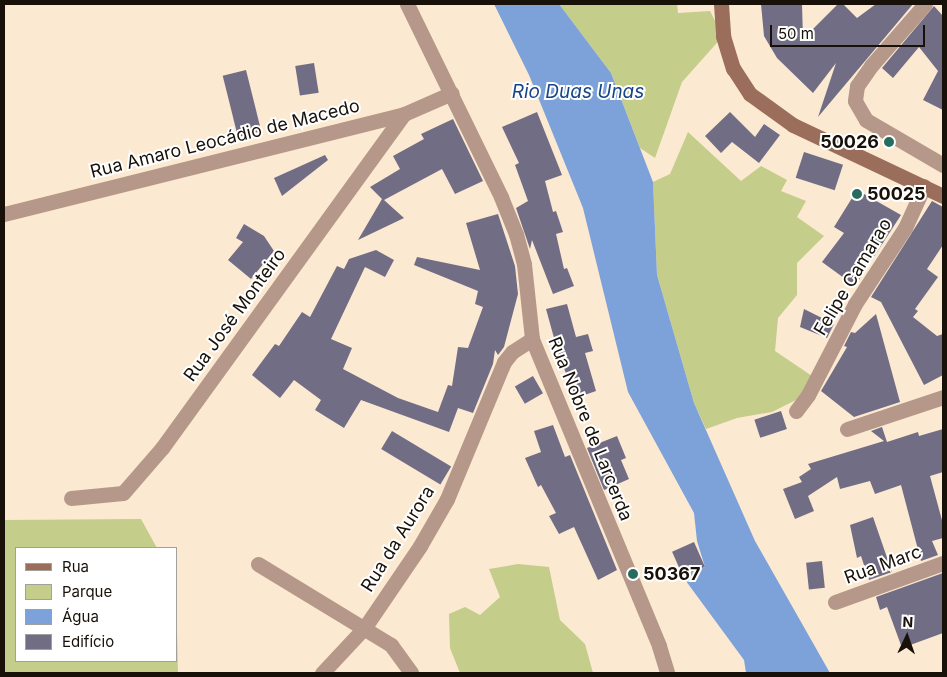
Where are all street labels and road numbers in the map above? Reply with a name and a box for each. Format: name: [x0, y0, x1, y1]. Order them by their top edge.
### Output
street label: Rua Amaro Leocádio de Macedo: [88, 95, 362, 183]
street label: Felipe Camarao: [810, 215, 896, 339]
street label: Rua José Monteiro: [180, 244, 290, 386]
street label: Rua Nobre de Larcerda: [543, 334, 637, 524]
street label: Rua da Aurora: [357, 482, 439, 596]
street label: Rua Marc: [841, 541, 925, 589]

